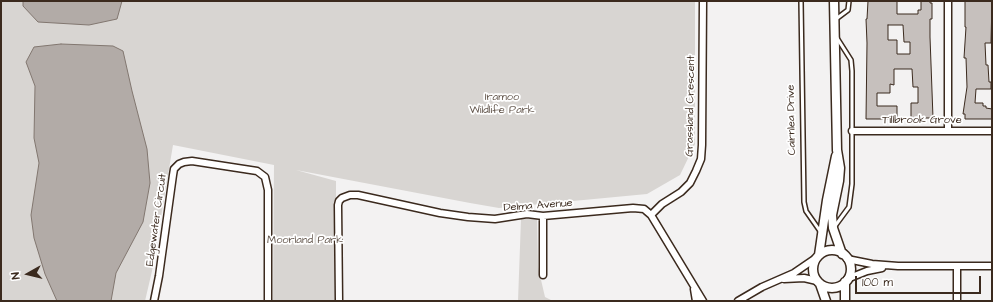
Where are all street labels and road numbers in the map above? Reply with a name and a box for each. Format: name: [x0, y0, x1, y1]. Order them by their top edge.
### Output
street label: Grassland Crescent: [684, 55, 698, 157]
street label: Cairnlea Drive: [785, 84, 799, 156]
street label: Tillbrook Grove: [882, 114, 962, 128]
street label: Edgewater Circuit: [144, 173, 170, 267]
street label: Delma Avenue: [503, 197, 573, 215]

